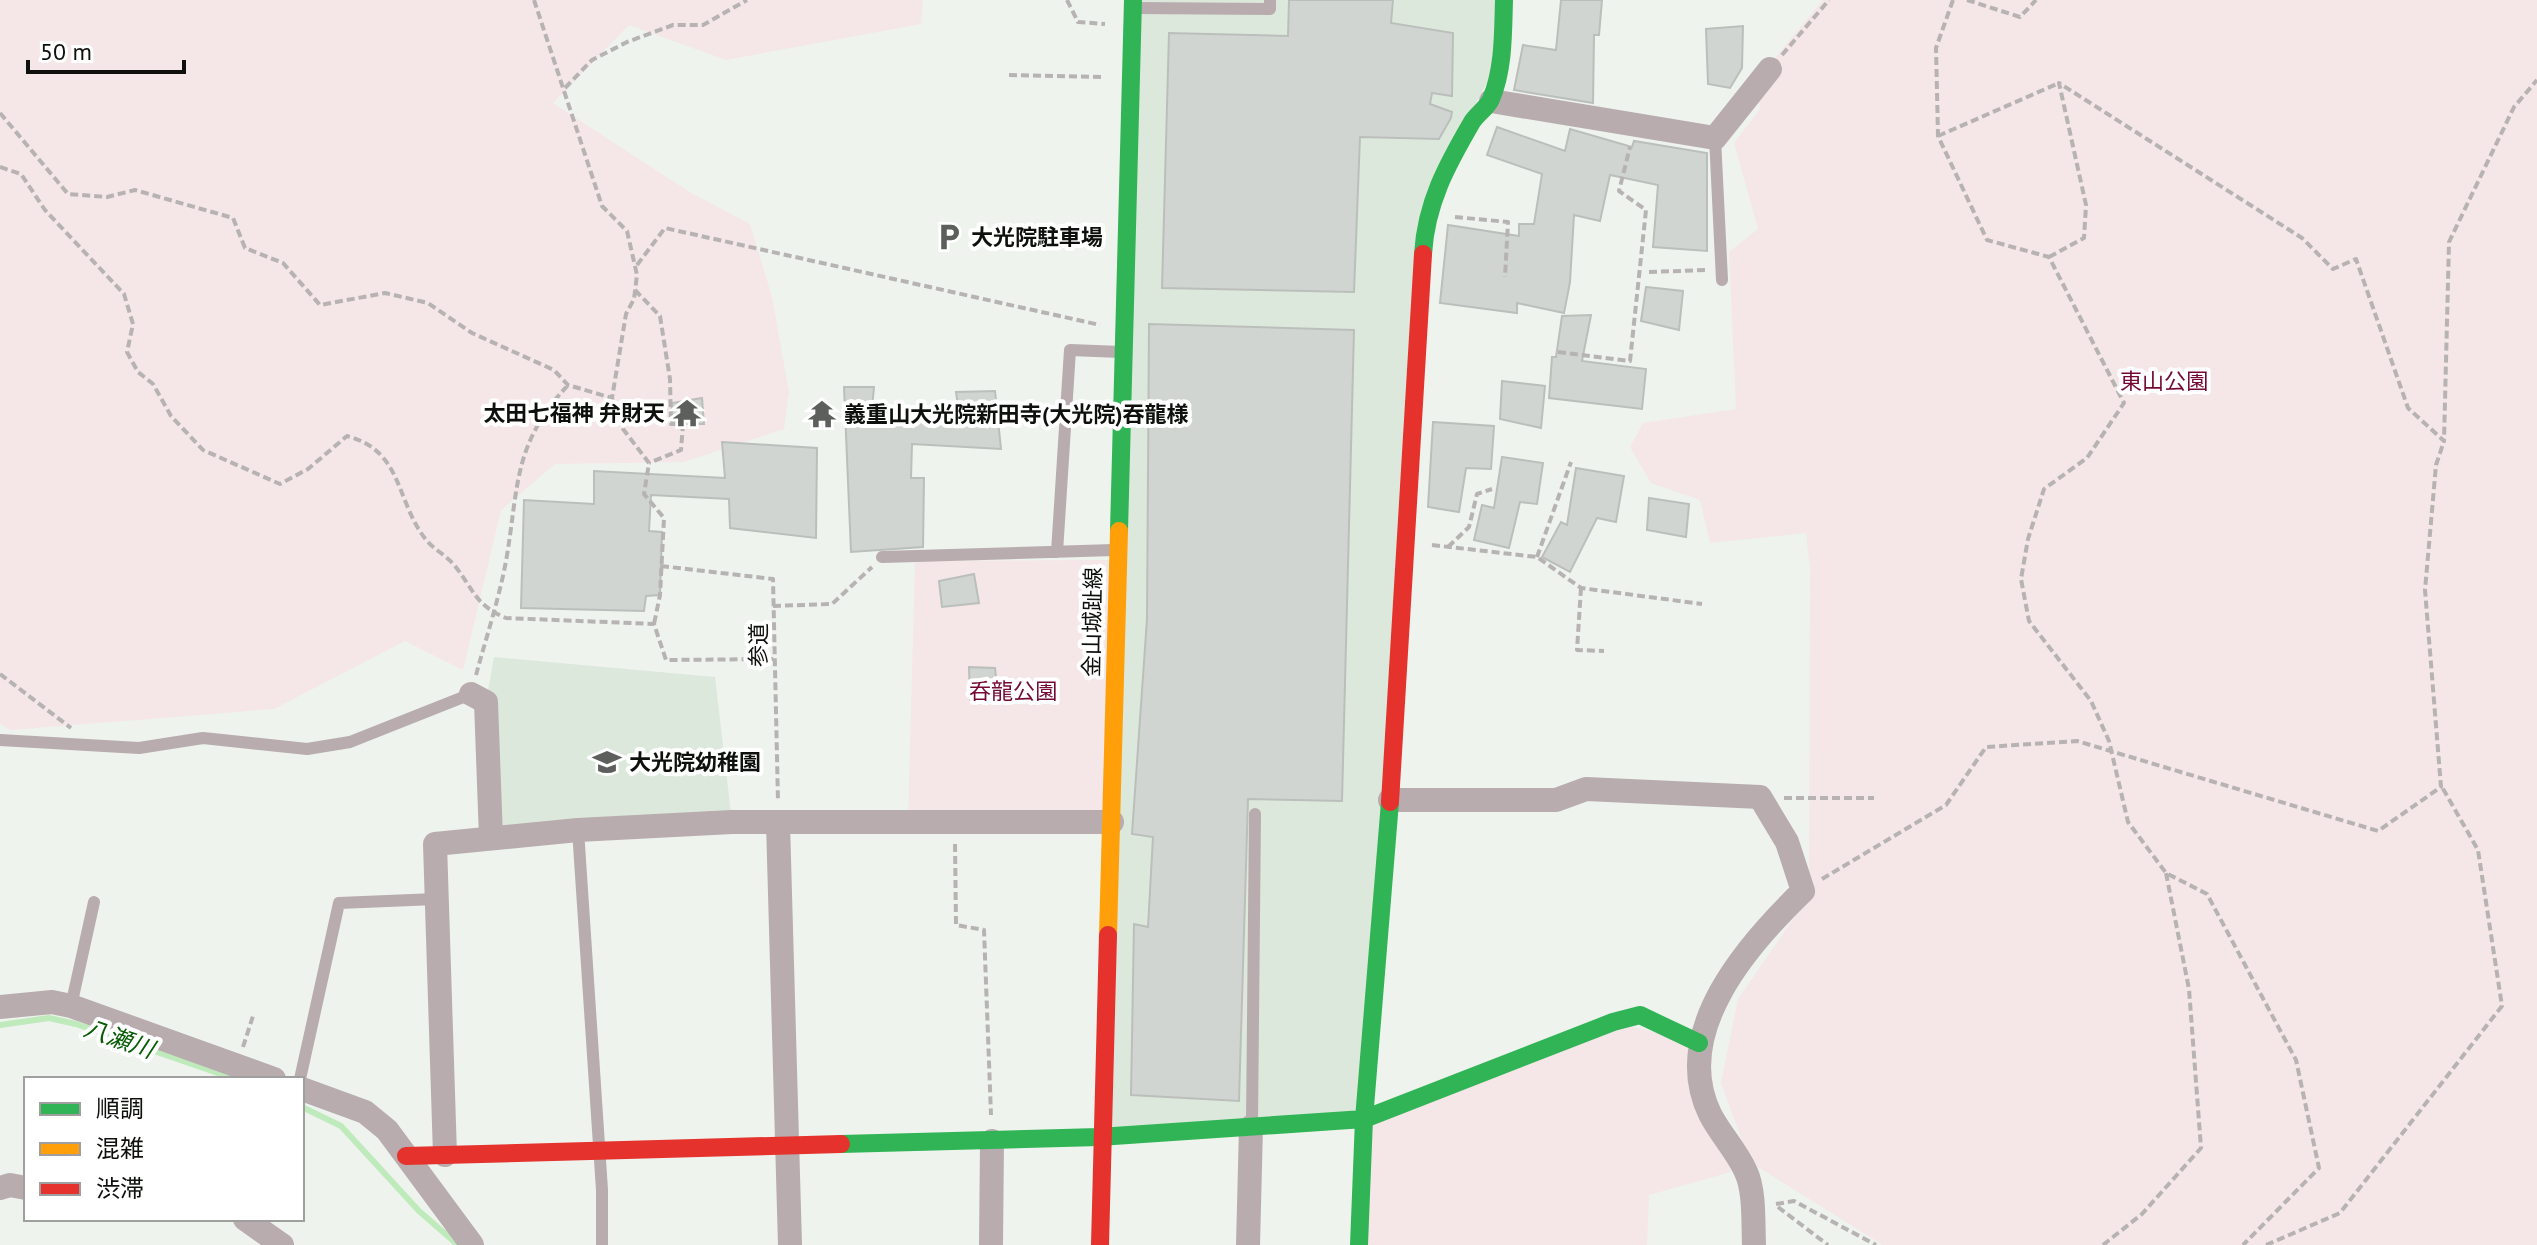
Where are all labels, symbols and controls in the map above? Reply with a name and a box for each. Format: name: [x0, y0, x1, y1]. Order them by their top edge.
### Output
scale bar: [28, 24, 184, 74]
text: 50 m: [40, 36, 92, 67]
parking icon: 大光院駐車場: [934, 222, 964, 252]
place label: 大光院駐車場: [971, 223, 1103, 251]
park label: 東山公園: [2120, 367, 2208, 395]
temple icon: 太田七福神 弁財天: [672, 398, 702, 428]
place label: 太田七福神 弁財天: [483, 399, 665, 427]
temple icon: 義重山大光院新田寺(大光院)吞龍様: [807, 399, 837, 429]
place label: 義重山大光院新田寺(大光院)吞龍様: [844, 400, 1188, 428]
street label: 金山城趾線: [1077, 567, 1107, 677]
street label: 参道: [744, 623, 772, 667]
park label: 呑龍公園: [969, 677, 1057, 705]
school or university icon: 大光院幼稚園: [592, 747, 622, 777]
place label: 大光院幼稚園: [629, 748, 761, 776]
water label: 八瀬川: [80, 1012, 161, 1066]
legend: [24, 1077, 304, 1221]
text: 順調: [96, 1093, 144, 1124]
text: 混雑: [96, 1133, 144, 1164]
text: 渋滞: [96, 1173, 144, 1204]

